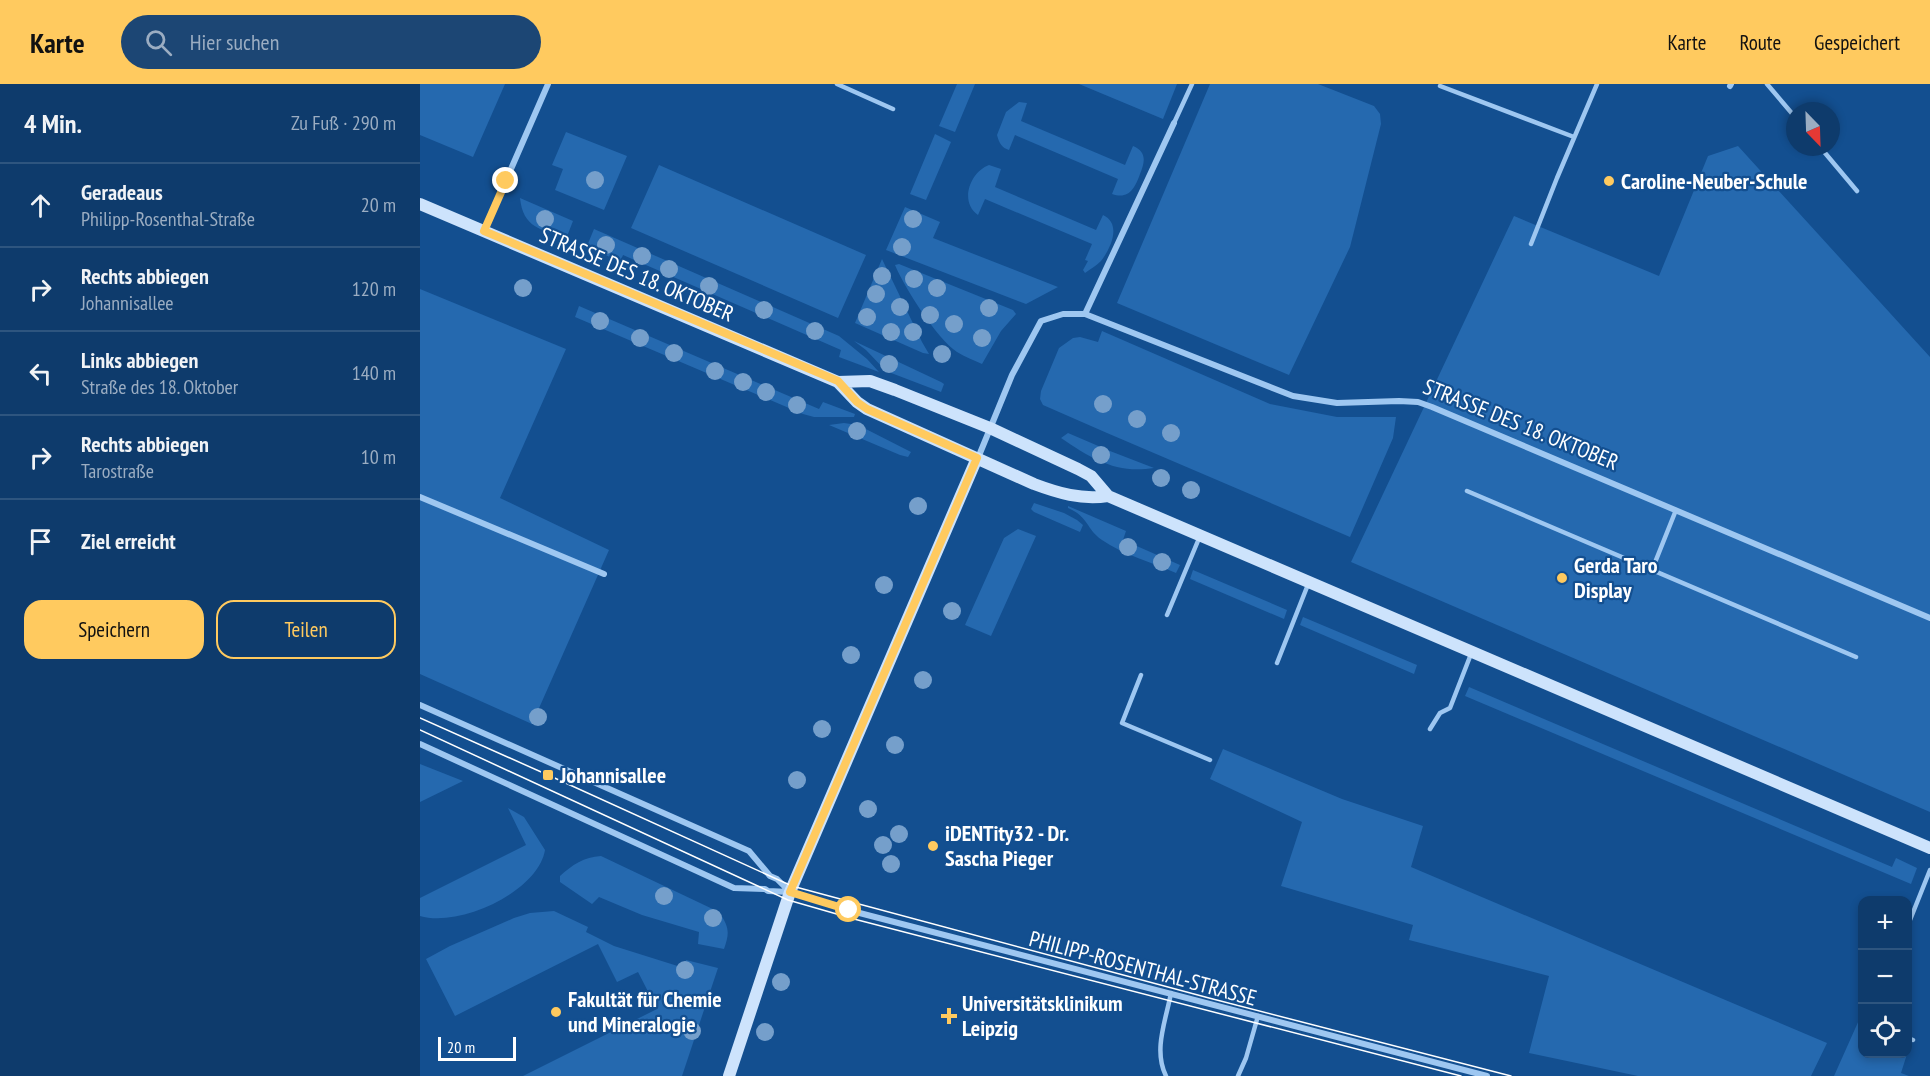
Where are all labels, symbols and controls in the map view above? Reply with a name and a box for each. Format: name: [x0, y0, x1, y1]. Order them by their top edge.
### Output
search box: [121, 15, 541, 69]
text: Karte: [30, 24, 85, 61]
icon: search: [142, 26, 175, 59]
text: Hier suchen: [190, 28, 279, 56]
text: Karte: [1668, 29, 1706, 56]
text: Route: [1739, 29, 1781, 56]
text: Gespeichert: [1814, 29, 1900, 56]
north arrow: [1786, 102, 1840, 156]
text: 4 Min.: [24, 107, 82, 140]
text: Zu Fuß · 290 m: [291, 110, 396, 136]
route end: [492, 167, 518, 193]
place label: Caroline-Neuber-Schule: [1621, 167, 1807, 195]
marker: Caroline-Neuber-Schule: [1602, 174, 1616, 188]
text: Geradeaus: [81, 178, 163, 206]
icon: ahead: [24, 189, 57, 222]
text: 20 m: [361, 192, 396, 218]
text: Philipp-Rosenthal-Straße: [81, 206, 255, 232]
street label: STRASSE DES 18. OKTOBER: [536, 220, 738, 328]
text: Rechts abbiegen: [81, 262, 209, 290]
icon: right: [24, 273, 57, 306]
text: 120 m: [352, 276, 396, 302]
text: Johannisallee: [81, 290, 174, 316]
text: Links abbiegen: [81, 346, 198, 374]
icon: left: [24, 357, 57, 390]
text: 140 m: [352, 360, 396, 386]
street label: STRASSE DES 18. OKTOBER: [1419, 372, 1623, 476]
text: Straße des 18. Oktober: [81, 374, 238, 400]
text: Rechts abbiegen: [81, 430, 209, 458]
icon: right: [24, 441, 57, 474]
text: 10 m: [361, 444, 396, 470]
text: Tarostraße: [81, 458, 154, 484]
icon: arrive: [24, 525, 57, 558]
text: Ziel erreicht: [81, 527, 176, 555]
place label: Gerda Taro Display: [1574, 551, 1658, 604]
marker: Gerda Taro Display: [1555, 571, 1569, 585]
button: Speichern: [24, 600, 204, 659]
button: Teilen: [216, 600, 396, 659]
place label: Johannisallee: [559, 761, 666, 789]
marker: Johannisallee: [541, 768, 555, 782]
place label: iDENTity32 - Dr. Sascha Pieger: [945, 819, 1069, 872]
marker: iDENTity32 - Dr. Sascha Pieger: [926, 839, 940, 853]
route start: [835, 896, 861, 922]
map controls: [1858, 896, 1912, 1058]
button: +: [1858, 896, 1912, 950]
street label: PHILIPP-ROSENTHAL-STRASSE: [1026, 924, 1260, 1012]
button: −: [1858, 950, 1912, 1004]
place label: Fakultät für Chemie und Mineralogie: [568, 985, 722, 1038]
place label: Universitätsklinikum Leipzig: [962, 989, 1123, 1042]
button: locate: [1858, 1004, 1912, 1058]
marker: Fakultät für Chemie und Mineralogie: [549, 1005, 563, 1019]
marker: Universitätsklinikum Leipzig: [940, 1007, 958, 1025]
scale bar: [438, 1034, 516, 1062]
text: 20 m: [447, 1037, 475, 1057]

